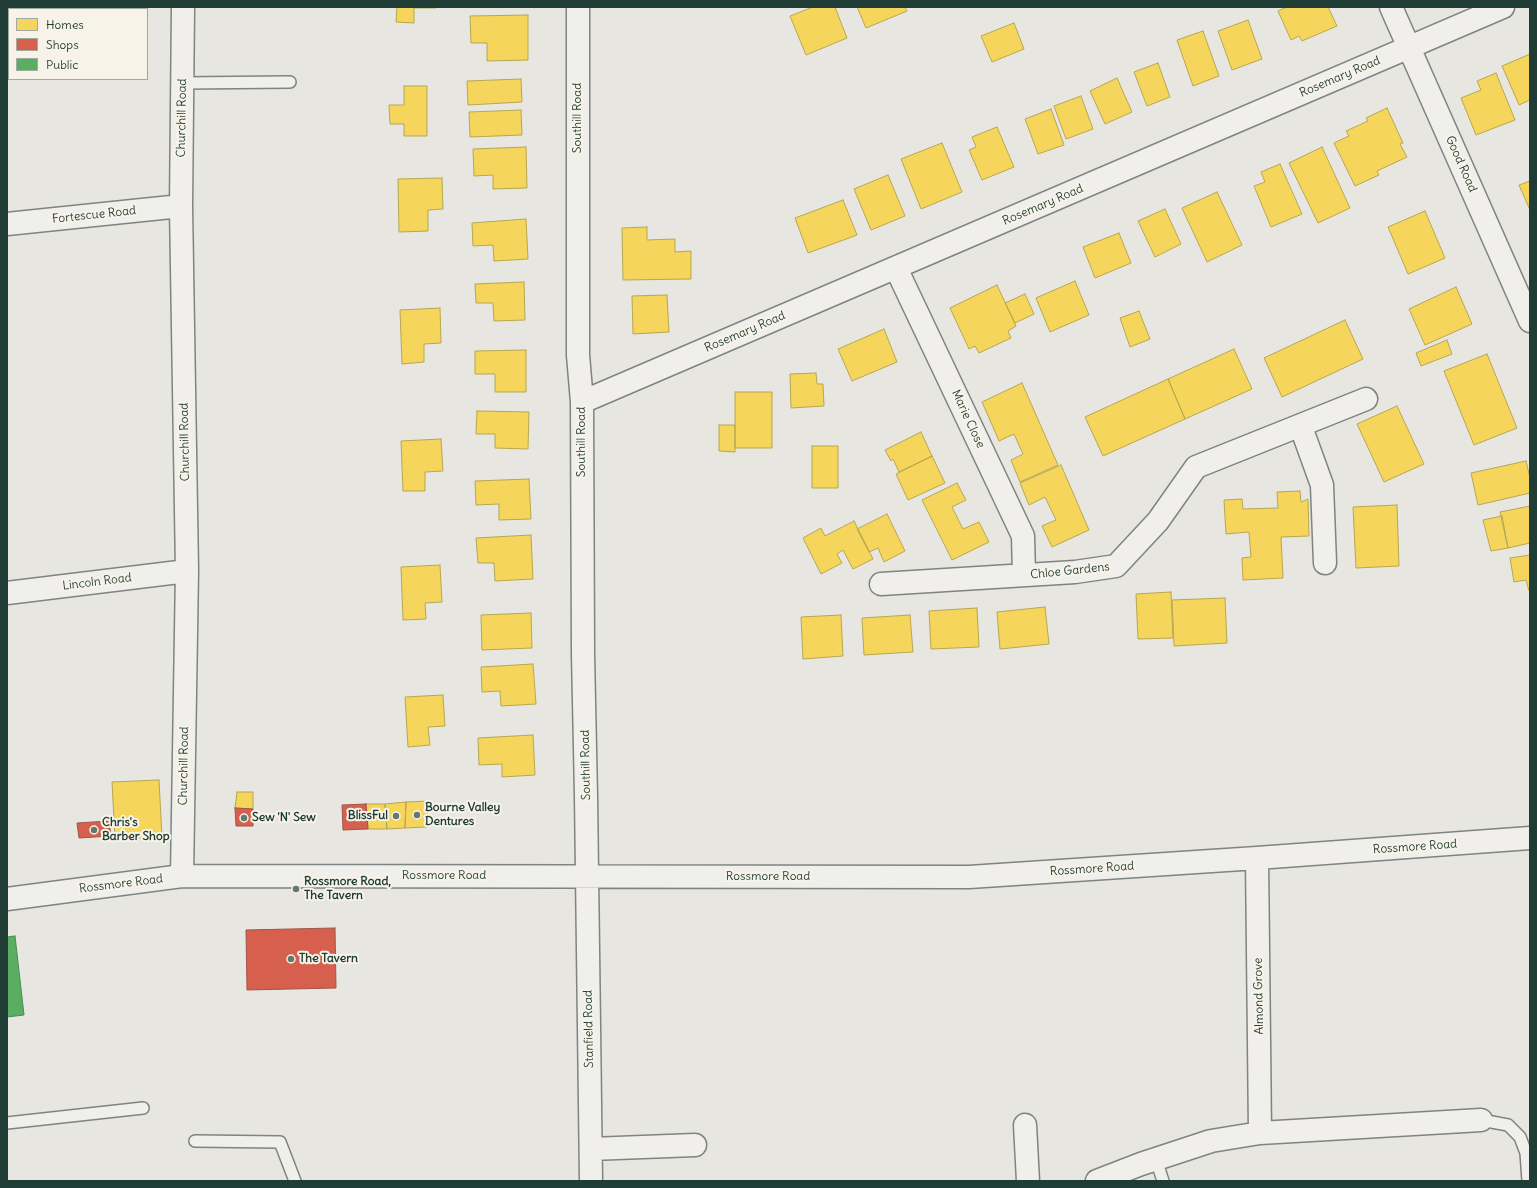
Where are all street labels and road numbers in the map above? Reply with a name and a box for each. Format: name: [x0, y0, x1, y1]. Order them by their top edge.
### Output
street label: Rosemary Road: [1297, 54, 1383, 100]
street label: Churchill Road: [174, 79, 190, 157]
street label: Southill Road: [571, 83, 585, 153]
street label: Good Road: [1442, 134, 1480, 194]
street label: Rosemary Road: [1000, 182, 1086, 228]
street label: Fortescue Road: [51, 203, 137, 227]
street label: Rosemary Road: [702, 309, 788, 355]
street label: Marie Close: [948, 388, 988, 450]
street label: Churchill Road: [177, 403, 193, 481]
street label: Southill Road: [575, 407, 589, 477]
street label: Chloe Gardens: [1030, 560, 1110, 582]
street label: Lincoln Road: [62, 571, 132, 593]
street label: Churchill Road: [176, 727, 192, 805]
street label: Southill Road: [578, 730, 594, 800]
street label: Rossmore Road: [1372, 837, 1458, 857]
street label: Rossmore Road: [1049, 859, 1135, 879]
street label: Rossmore Road: [402, 869, 486, 883]
street label: Rossmore Road: [726, 870, 810, 884]
street label: Rossmore Road: [78, 872, 164, 896]
street label: Almond Grove: [1251, 957, 1267, 1035]
street label: Stanfield Road: [581, 990, 597, 1068]

